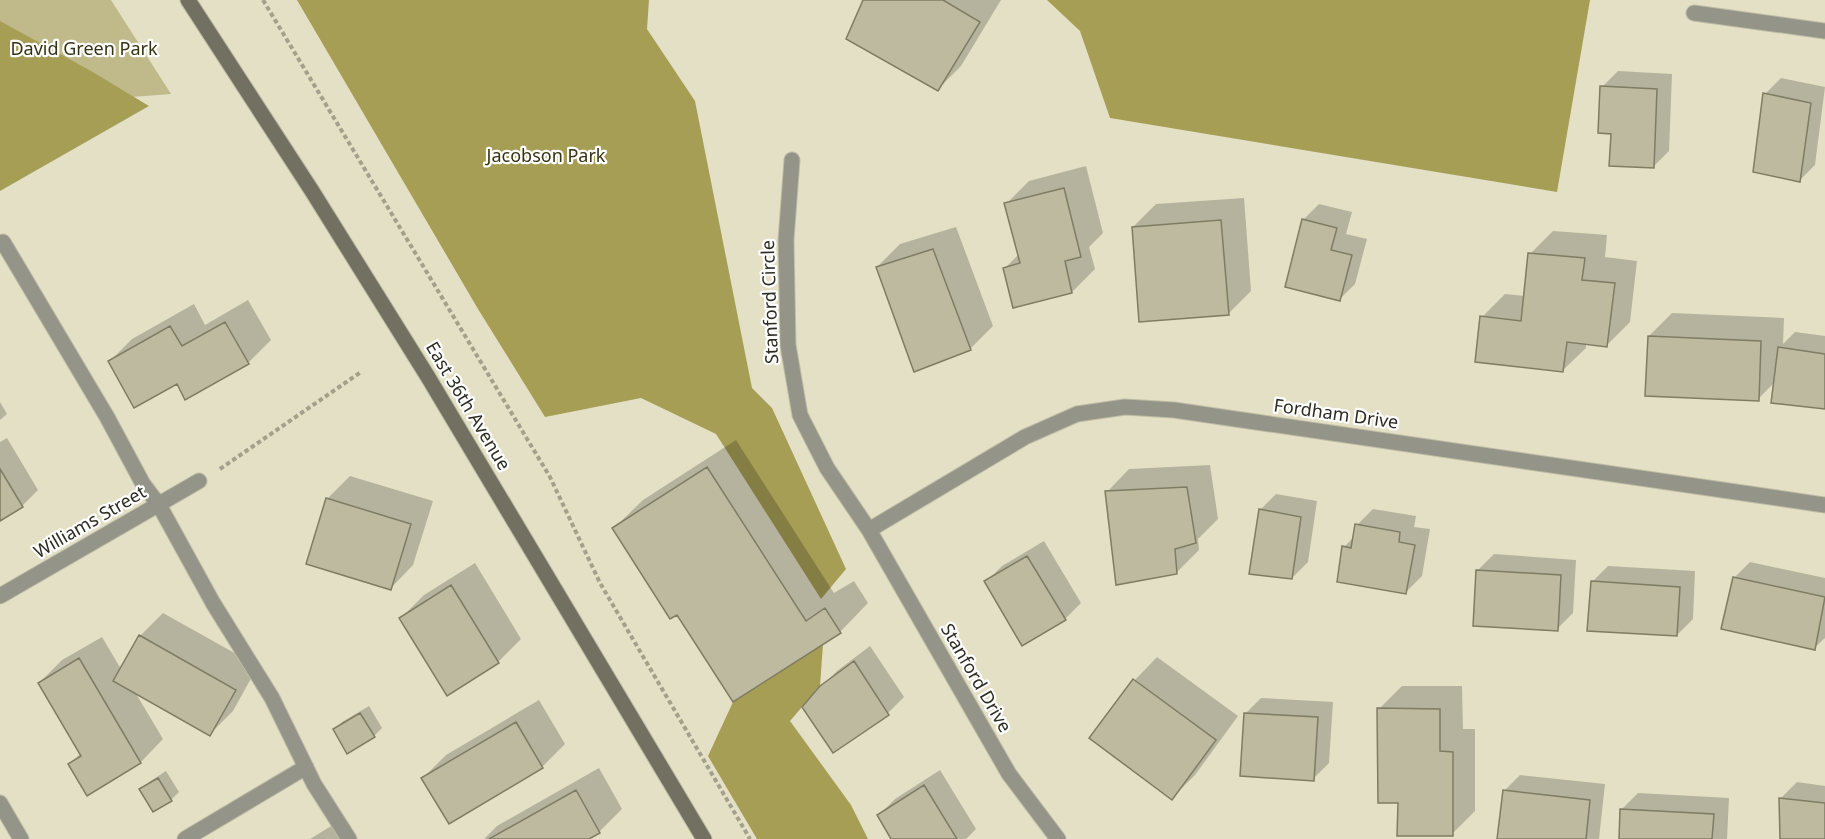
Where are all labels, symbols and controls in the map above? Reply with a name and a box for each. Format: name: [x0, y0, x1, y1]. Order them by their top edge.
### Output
park label: David Green Park: [10, 36, 158, 60]
park label: Jacobson Park: [485, 143, 606, 167]
street label: Stanford Circle: [755, 240, 783, 364]
street label: East 36th Avenue: [421, 337, 517, 474]
street label: Fordham Drive: [1272, 392, 1400, 434]
street label: Williams Street: [29, 479, 150, 563]
street label: Stanford Drive: [936, 619, 1018, 736]

